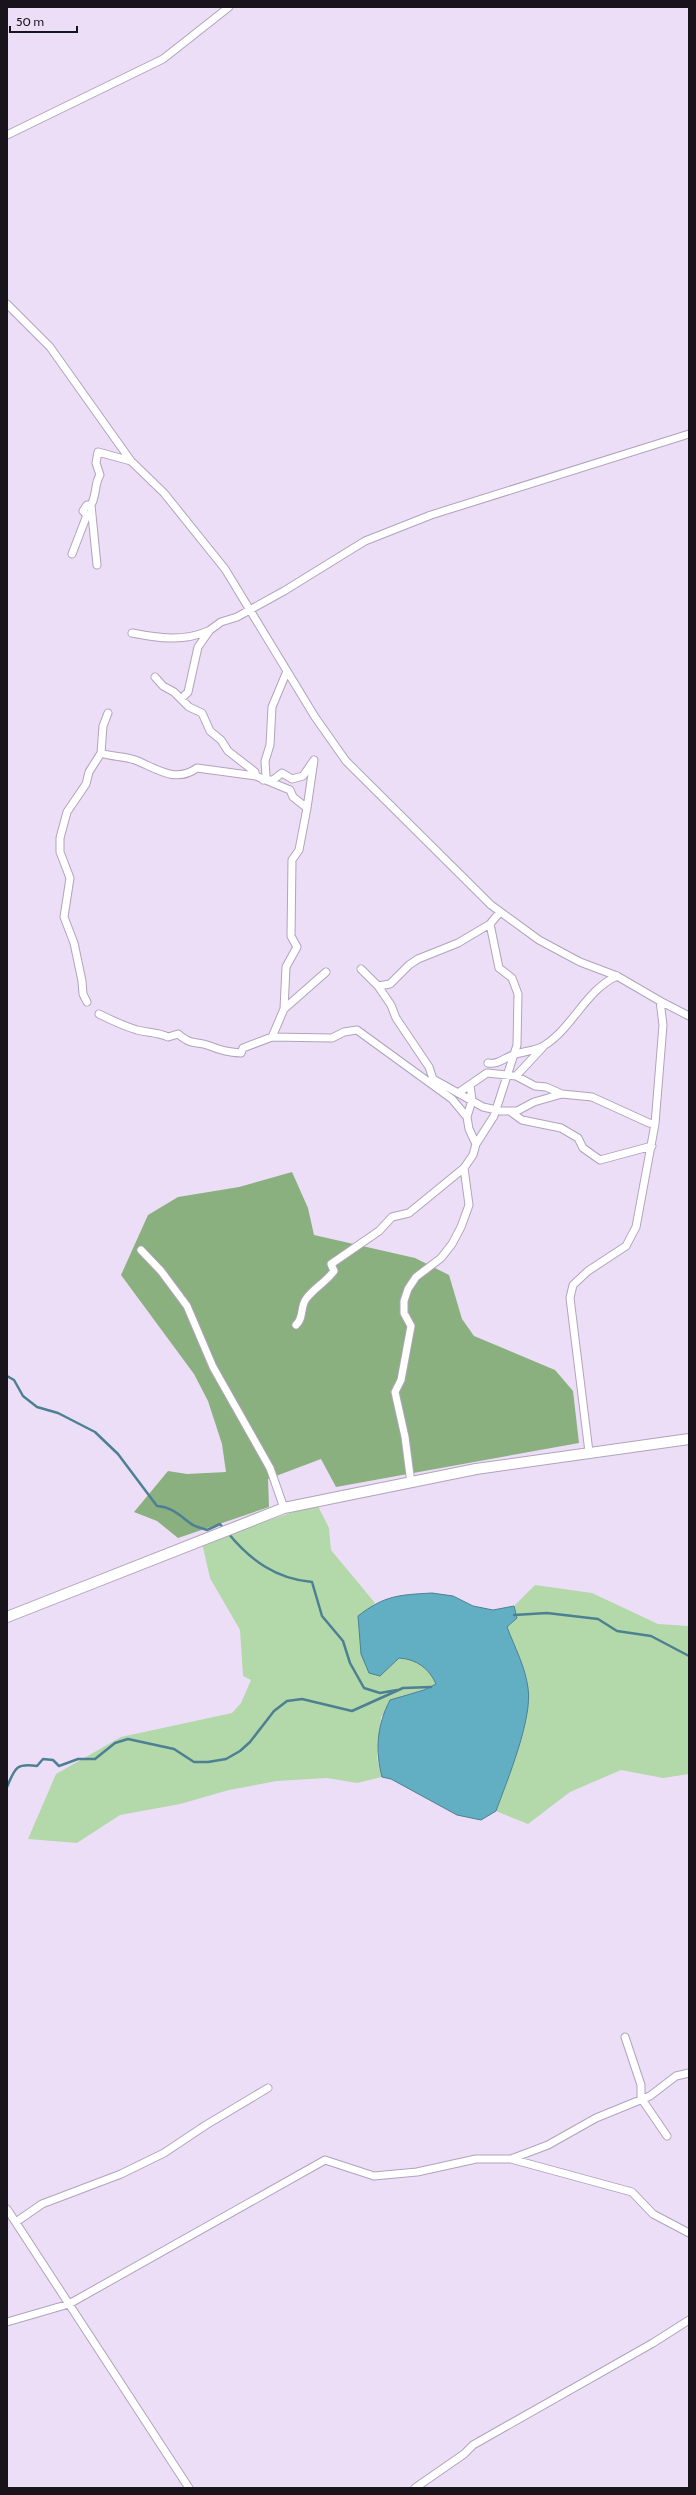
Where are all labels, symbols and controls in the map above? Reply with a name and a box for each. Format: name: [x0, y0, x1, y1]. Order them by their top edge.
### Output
scale bar: [10, 8, 77, 34]
text: 50 m: [16, 14, 44, 29]

